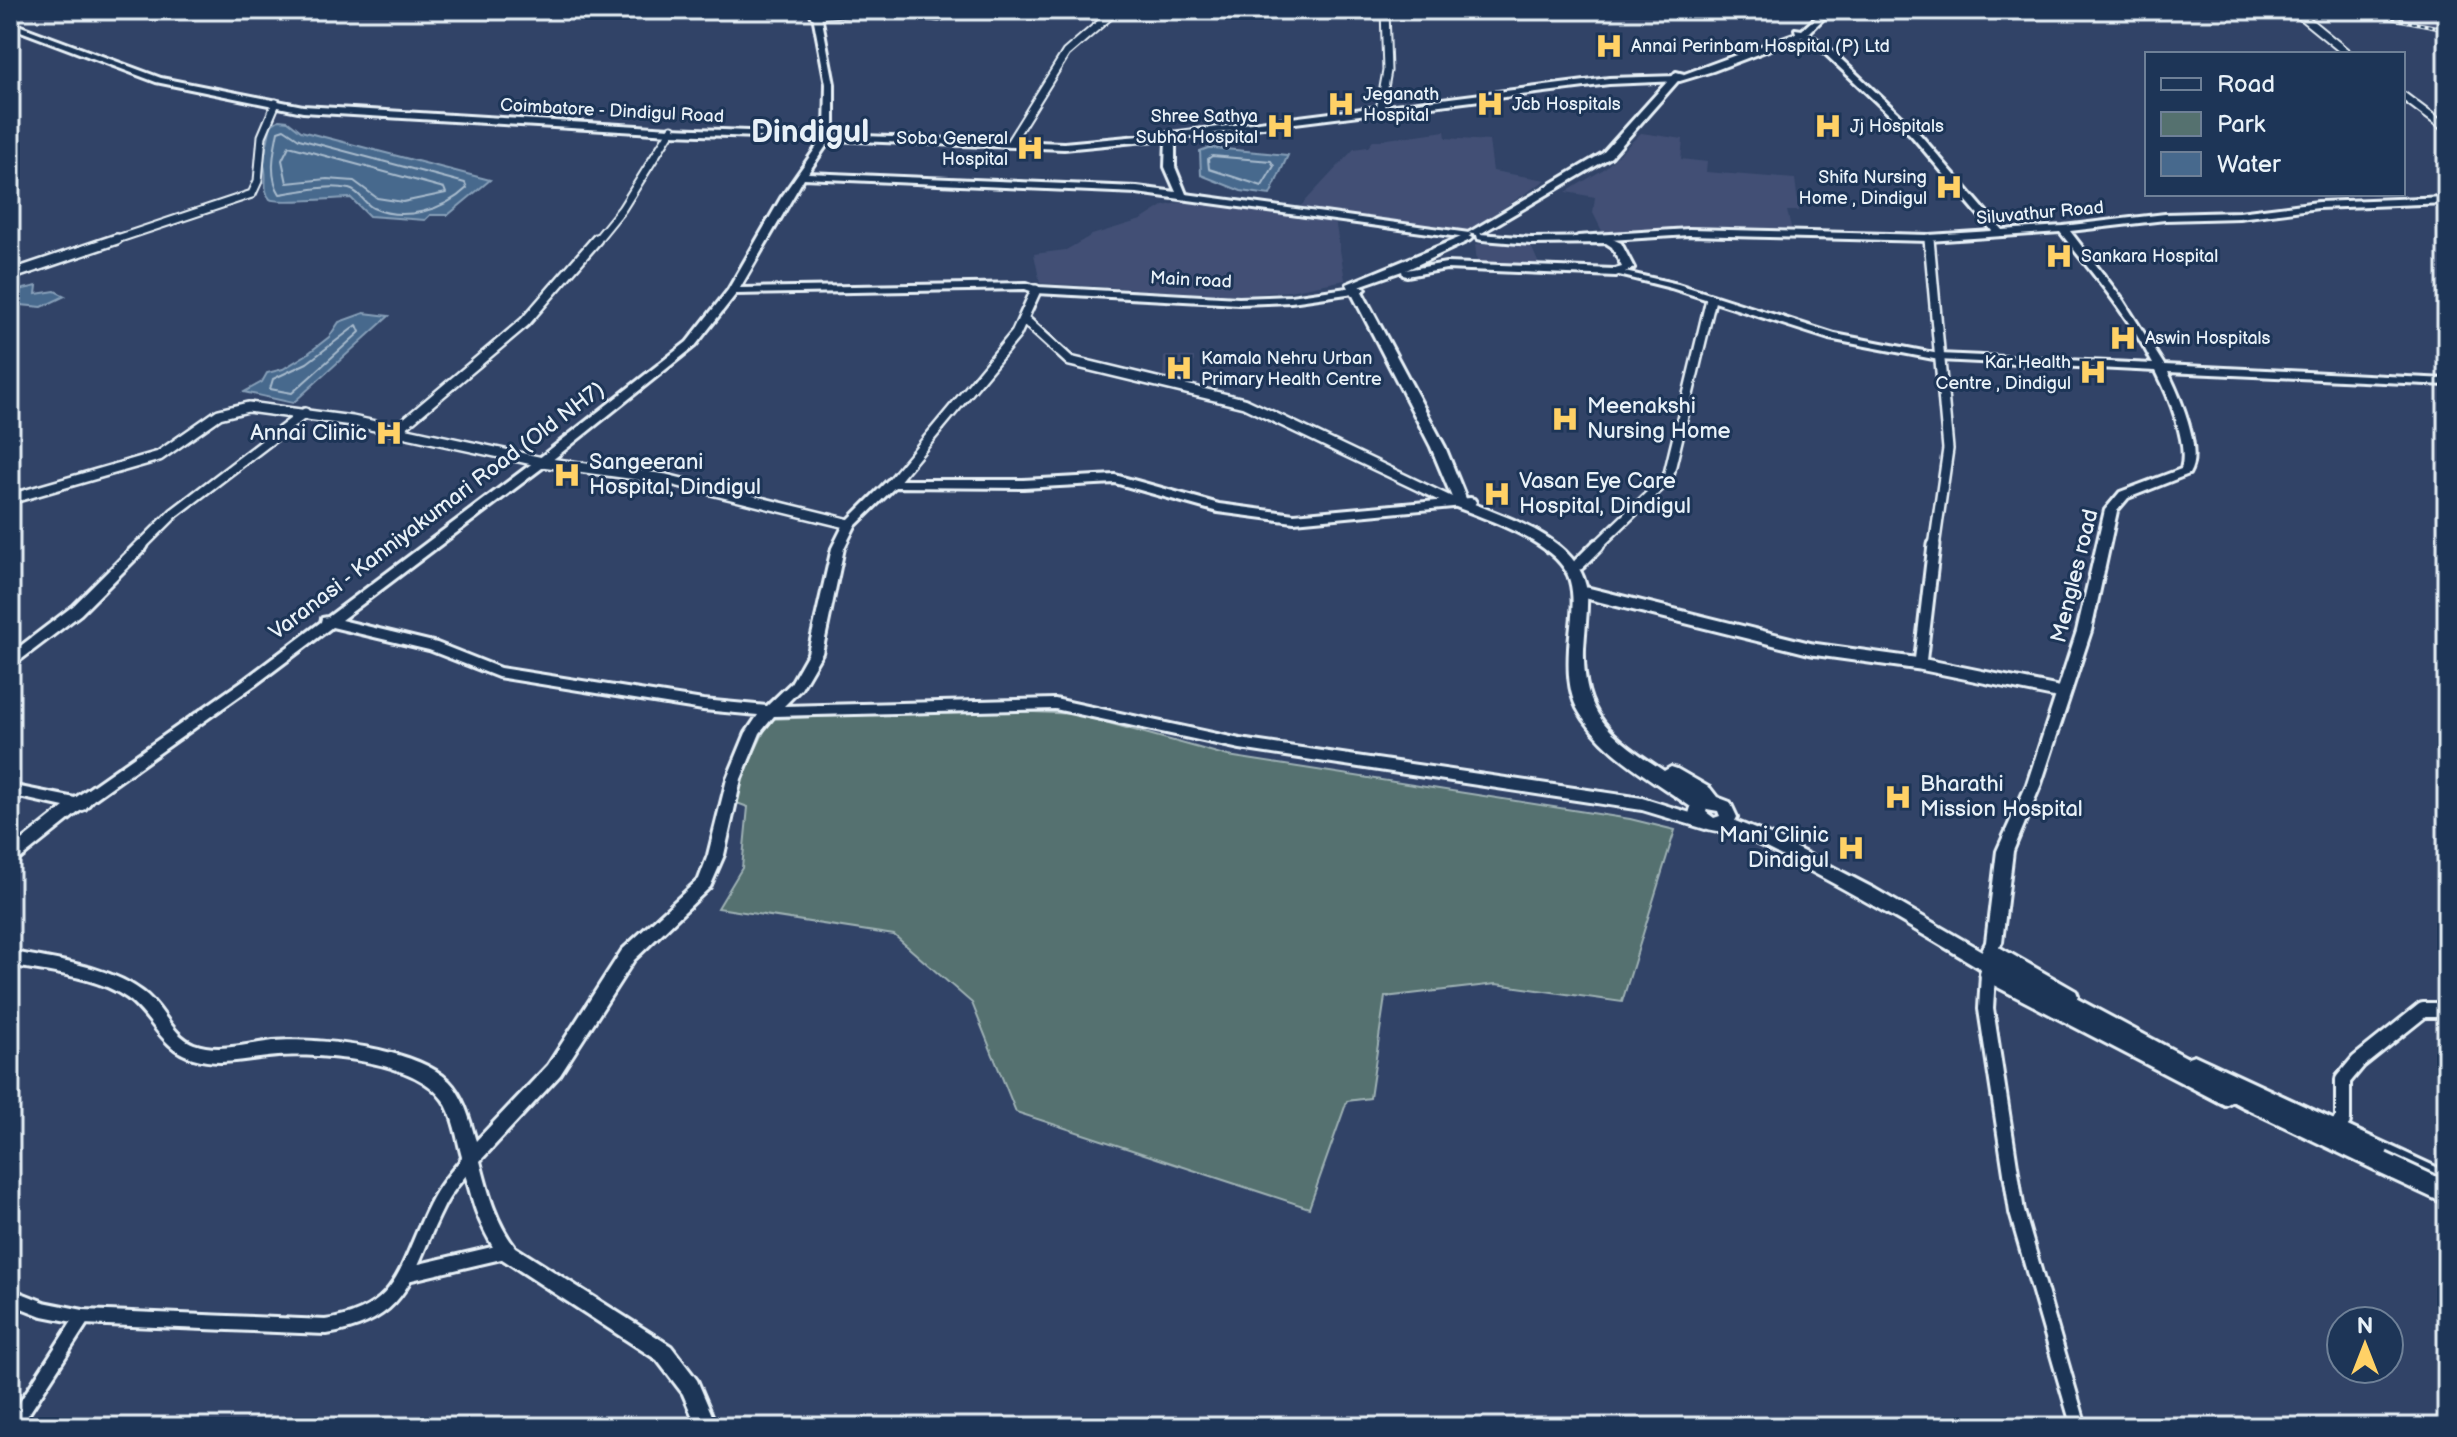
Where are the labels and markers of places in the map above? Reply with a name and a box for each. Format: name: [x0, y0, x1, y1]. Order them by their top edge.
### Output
hospital icon: Annai Perinbam Hospital (P) Ltd: [1594, 31, 1624, 61]
place label: Annai Perinbam Hospital (P) Ltd: [1631, 36, 1890, 57]
place label: Jeganath Hospital: [1363, 84, 1439, 126]
hospital icon: Jeganath Hospital: [1326, 89, 1356, 119]
hospital icon: Jcb Hospitals: [1475, 89, 1505, 119]
place label: Jcb Hospitals: [1512, 94, 1621, 115]
place label: Shree Sathya Subha Hospital: [1136, 106, 1258, 148]
hospital icon: Shree Sathya Subha Hospital: [1265, 111, 1295, 141]
hospital icon: Jj Hospitals: [1813, 111, 1843, 141]
place label: Jj Hospitals: [1850, 116, 1944, 137]
place label: Soba General Hospital: [896, 128, 1008, 170]
hospital icon: Soba General Hospital: [1015, 133, 1045, 163]
place label: Shifa Nursing Home , Dindigul: [1799, 167, 1927, 209]
hospital icon: Shifa Nursing Home , Dindigul: [1934, 172, 1964, 202]
hospital icon: Sankara Hospital: [2044, 241, 2074, 271]
place label: Sankara Hospital: [2081, 246, 2218, 267]
hospital icon: Aswin Hospitals: [2108, 323, 2138, 353]
place label: Aswin Hospitals: [2145, 328, 2271, 349]
place label: Kamala Nehru Urban Primary Health Centre: [1201, 348, 1382, 390]
place label: Kar Health Centre , Dindigul: [1936, 352, 2071, 394]
hospital icon: Kamala Nehru Urban Primary Health Centre: [1164, 353, 1194, 383]
hospital icon: Kar Health Centre , Dindigul: [2078, 357, 2108, 387]
place label: Meenakshi Nursing Home: [1587, 393, 1731, 445]
hospital icon: Meenakshi Nursing Home: [1550, 404, 1580, 434]
hospital icon: Annai Clinic: [374, 418, 404, 448]
place label: Annai Clinic: [250, 420, 367, 447]
place label: Sangeerani Hospital, Dindigul: [589, 449, 761, 501]
hospital icon: Sangeerani Hospital, Dindigul: [552, 460, 582, 490]
place label: Vasan Eye Care Hospital, Dindigul: [1519, 468, 1691, 520]
hospital icon: Vasan Eye Care Hospital, Dindigul: [1482, 479, 1512, 509]
place label: Bharathi Mission Hospital: [1920, 771, 2083, 823]
hospital icon: Bharathi Mission Hospital: [1883, 782, 1913, 812]
place label: Mani Clinic Dindigul: [1719, 822, 1829, 874]
hospital icon: Mani Clinic Dindigul: [1836, 833, 1866, 863]

